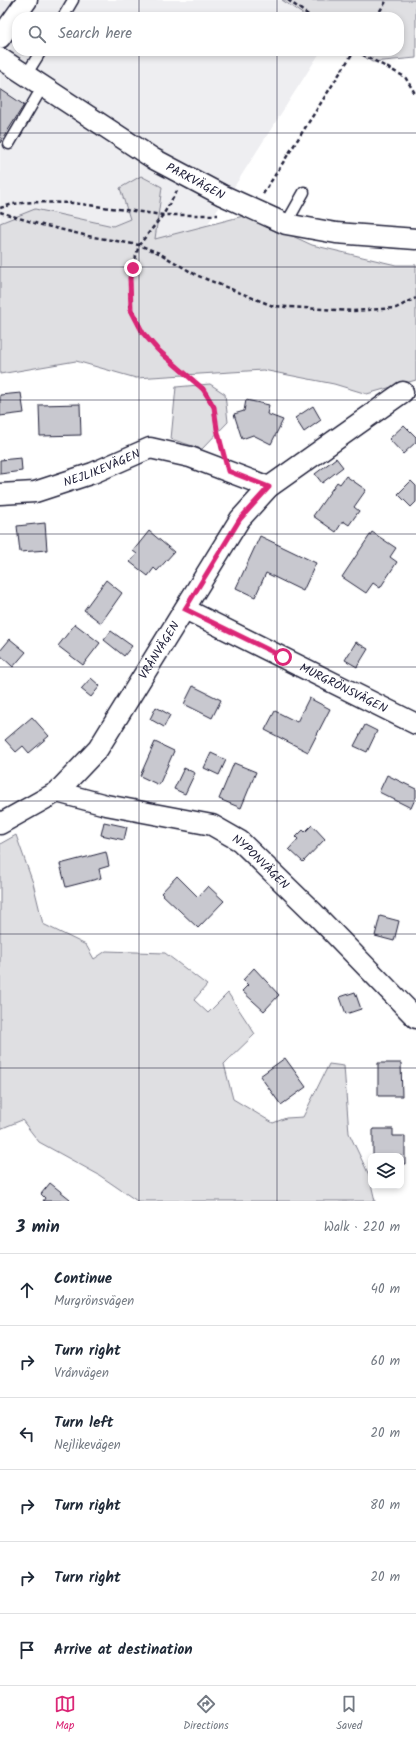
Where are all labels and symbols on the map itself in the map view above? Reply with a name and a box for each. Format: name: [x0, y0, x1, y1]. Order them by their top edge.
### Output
street label: PARKVÄGEN: [162, 158, 228, 205]
route end: [124, 259, 142, 277]
street label: NEJLIKEVÄGEN: [61, 444, 143, 492]
street label: VRÅNVÄGEN: [134, 618, 185, 683]
route start: [274, 648, 292, 666]
street label: MURGRÖNSVÄGEN: [296, 658, 390, 718]
street label: NYPONVÄGEN: [229, 829, 293, 894]

